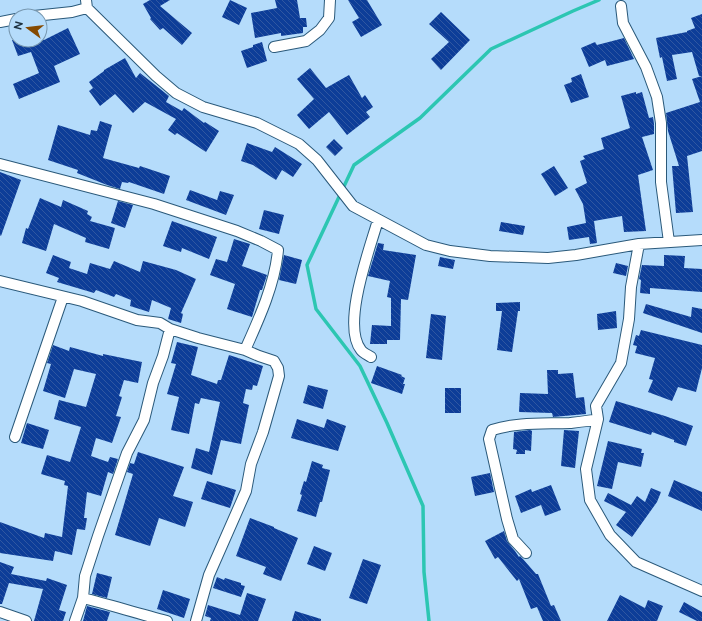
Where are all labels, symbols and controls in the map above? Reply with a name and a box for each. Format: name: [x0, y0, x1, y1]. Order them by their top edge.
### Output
north arrow: [8, 8, 48, 48]
text: N: [11, 20, 26, 31]

